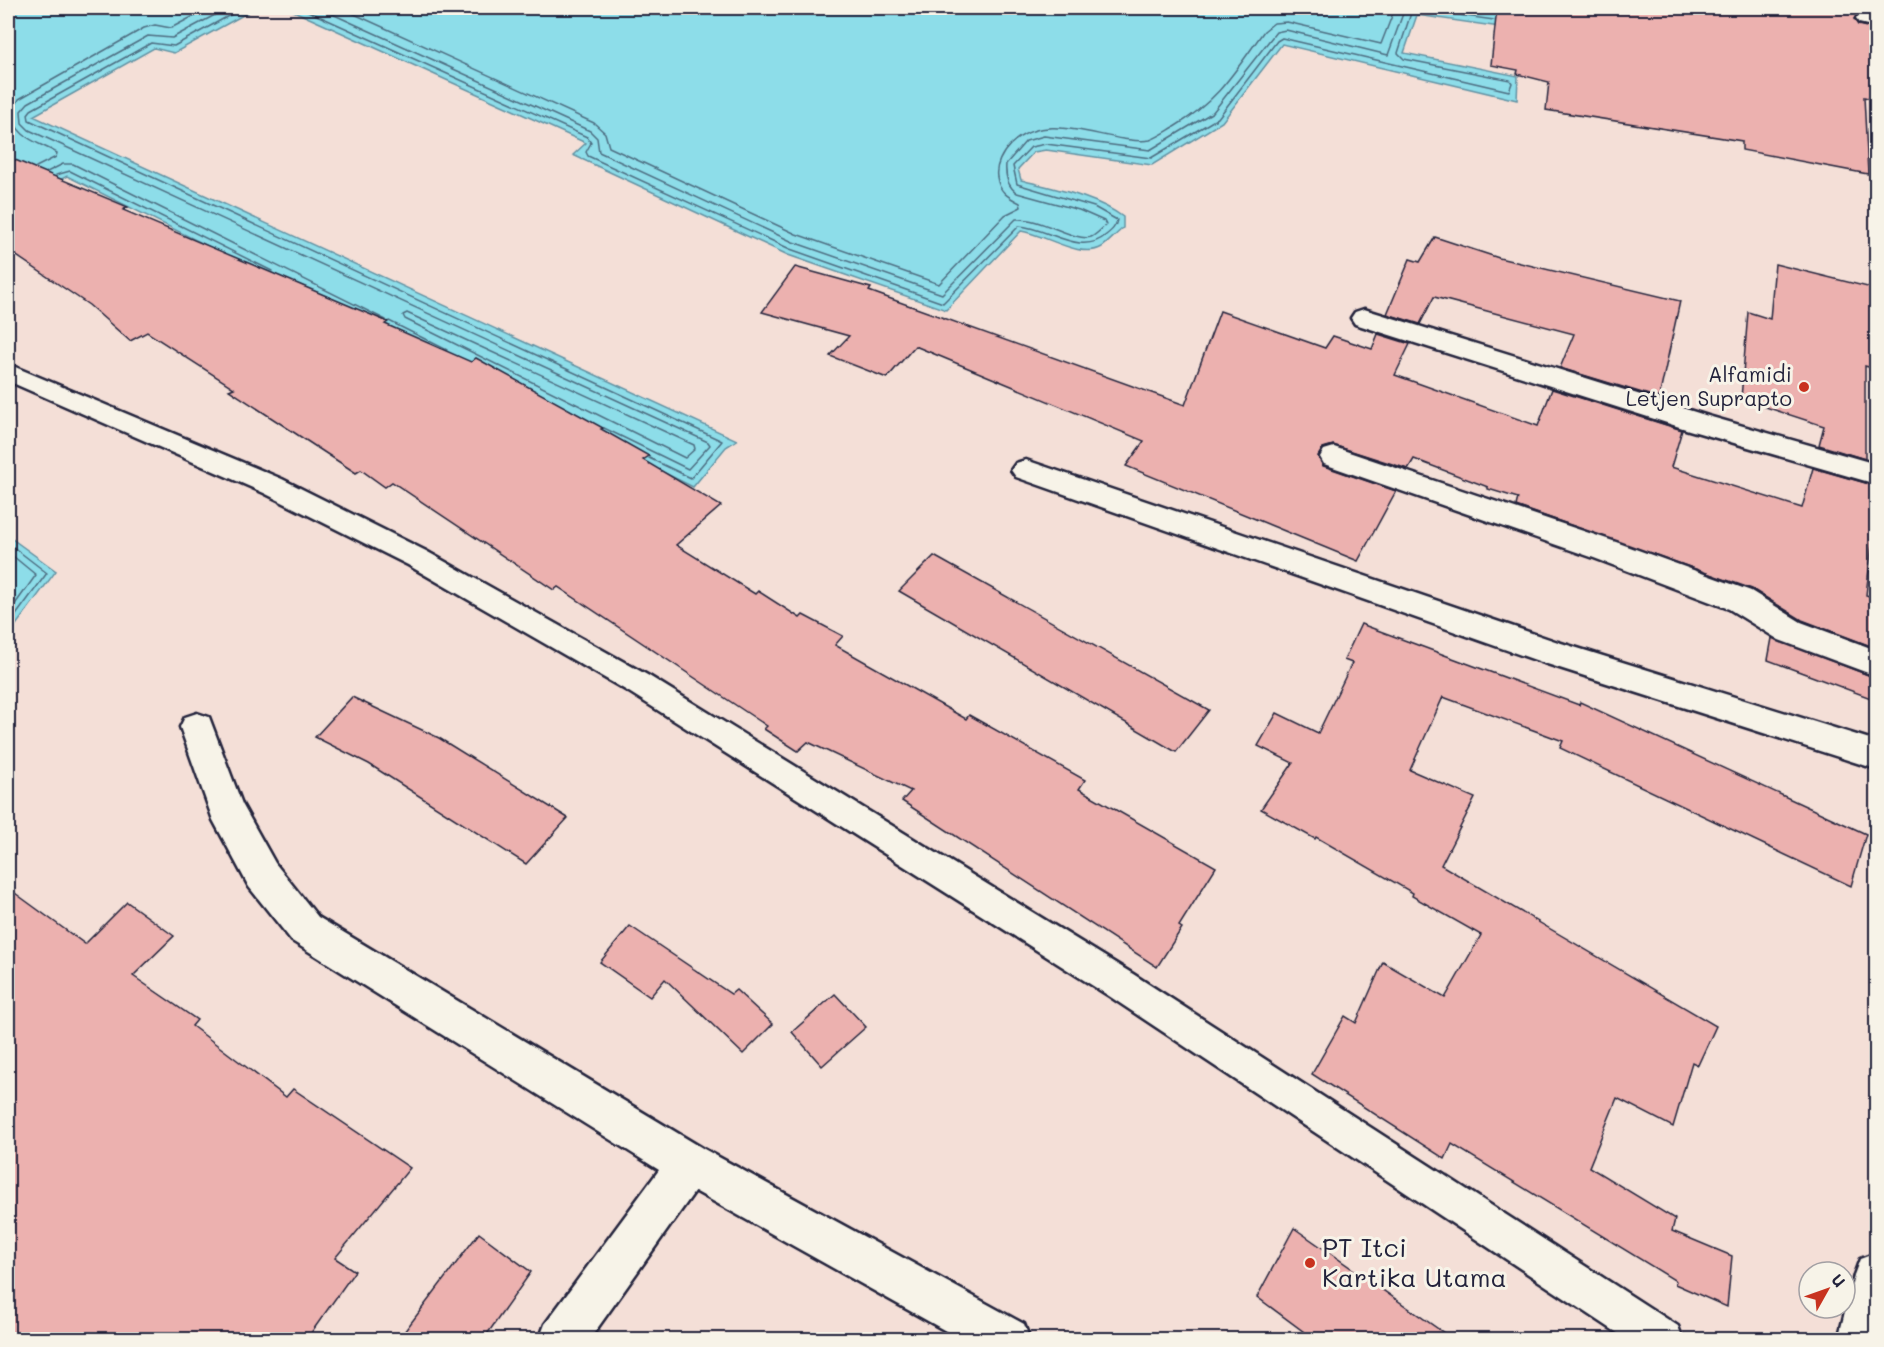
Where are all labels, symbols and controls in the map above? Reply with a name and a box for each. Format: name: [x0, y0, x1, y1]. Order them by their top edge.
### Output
place label: Alfamidi Letjen Suprapto: [1626, 360, 1792, 411]
marker: Alfamidi Letjen Suprapto: [1797, 380, 1811, 394]
place label: PT Itci Kartika Utama: [1322, 1230, 1507, 1294]
marker: PT Itci Kartika Utama: [1303, 1256, 1317, 1270]
north arrow: [1797, 1260, 1857, 1320]
text: U: [1827, 1269, 1851, 1291]

